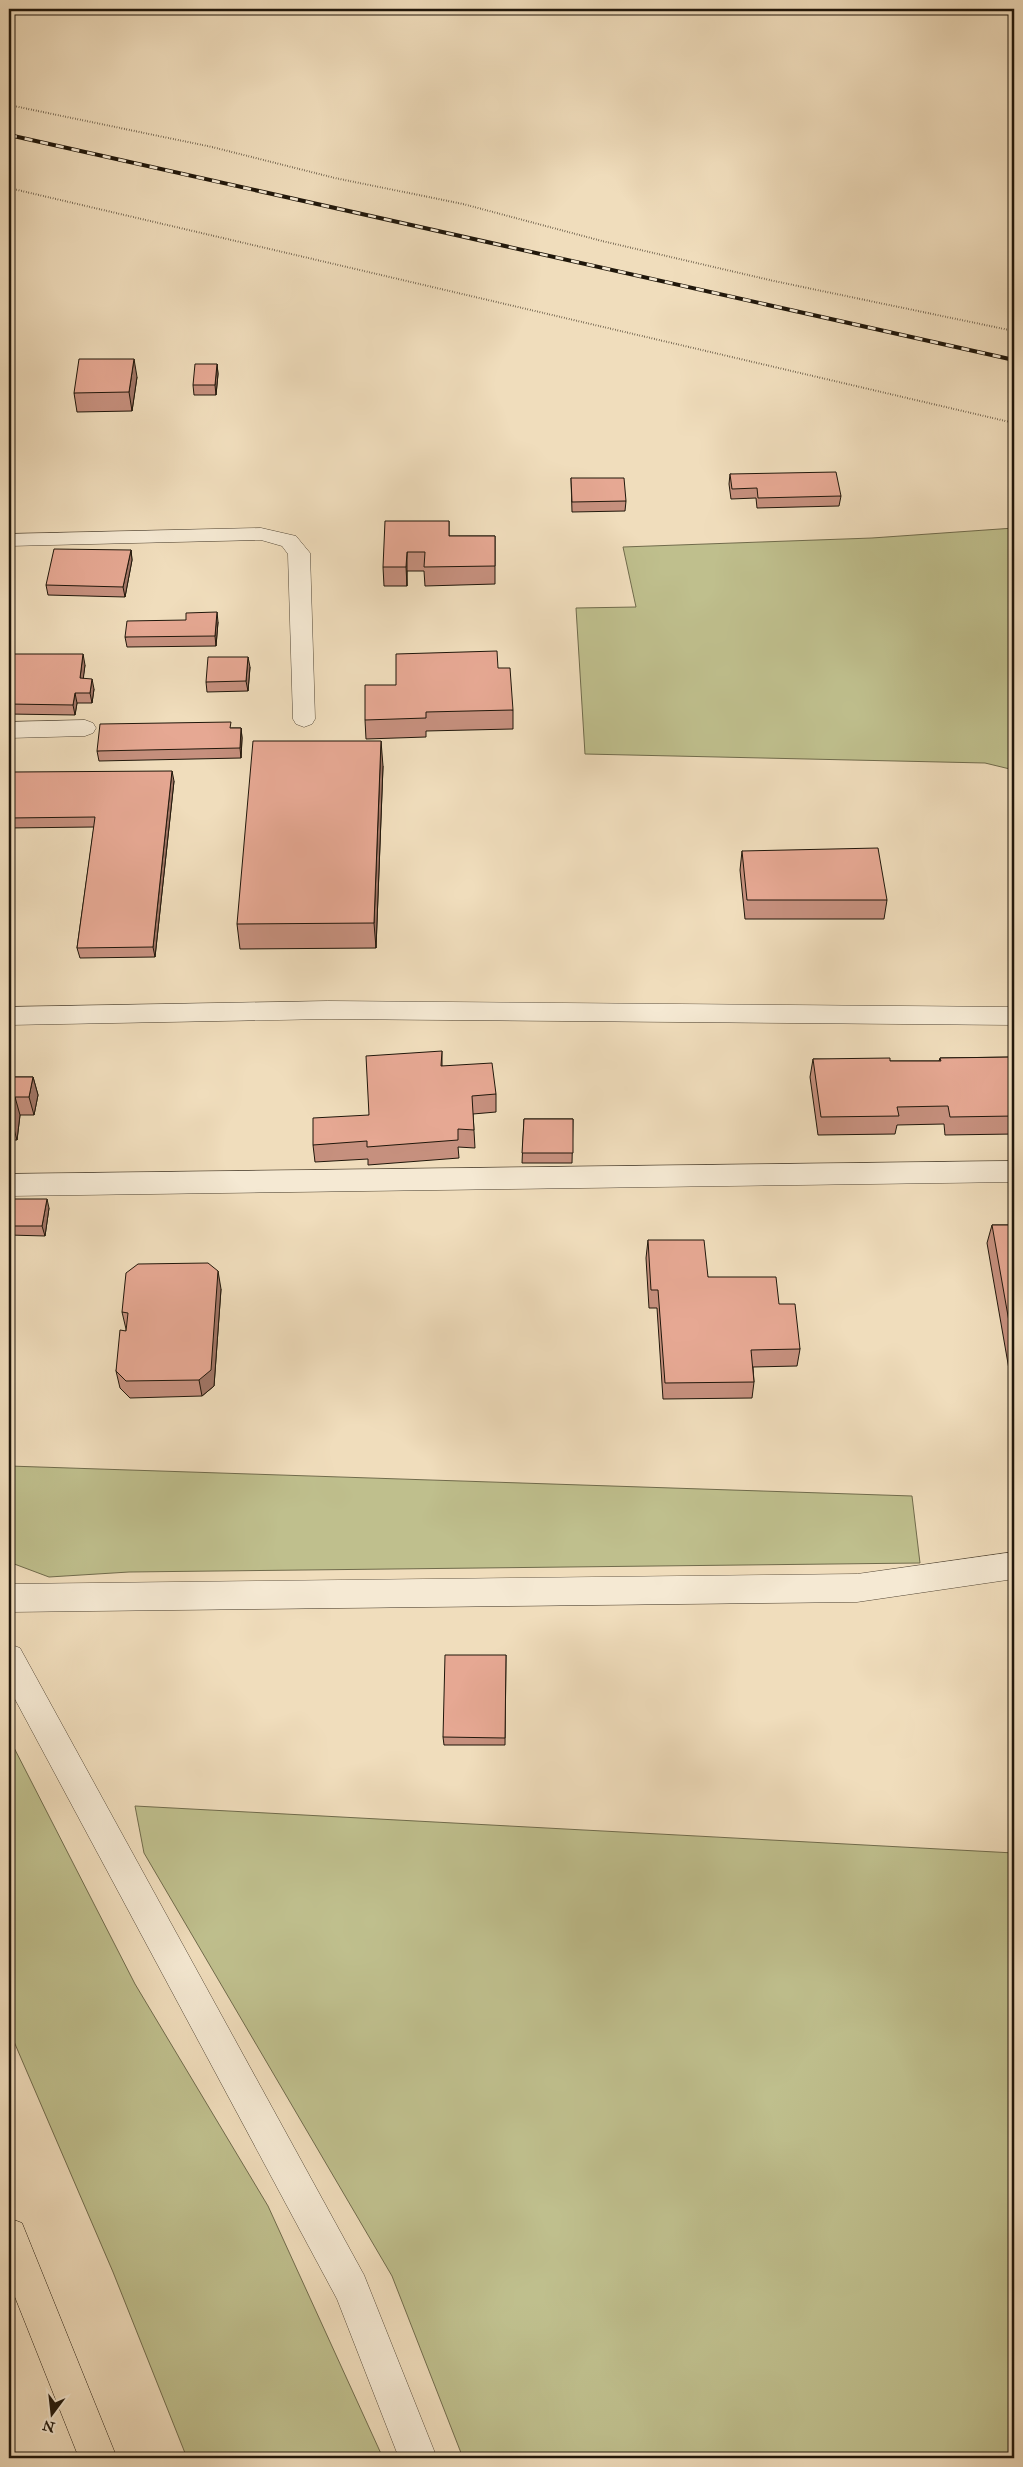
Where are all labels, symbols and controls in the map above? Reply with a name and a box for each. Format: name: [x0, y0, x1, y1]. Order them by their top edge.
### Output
north arrow: [28, 2390, 78, 2440]
text: N: [41, 2416, 57, 2436]

